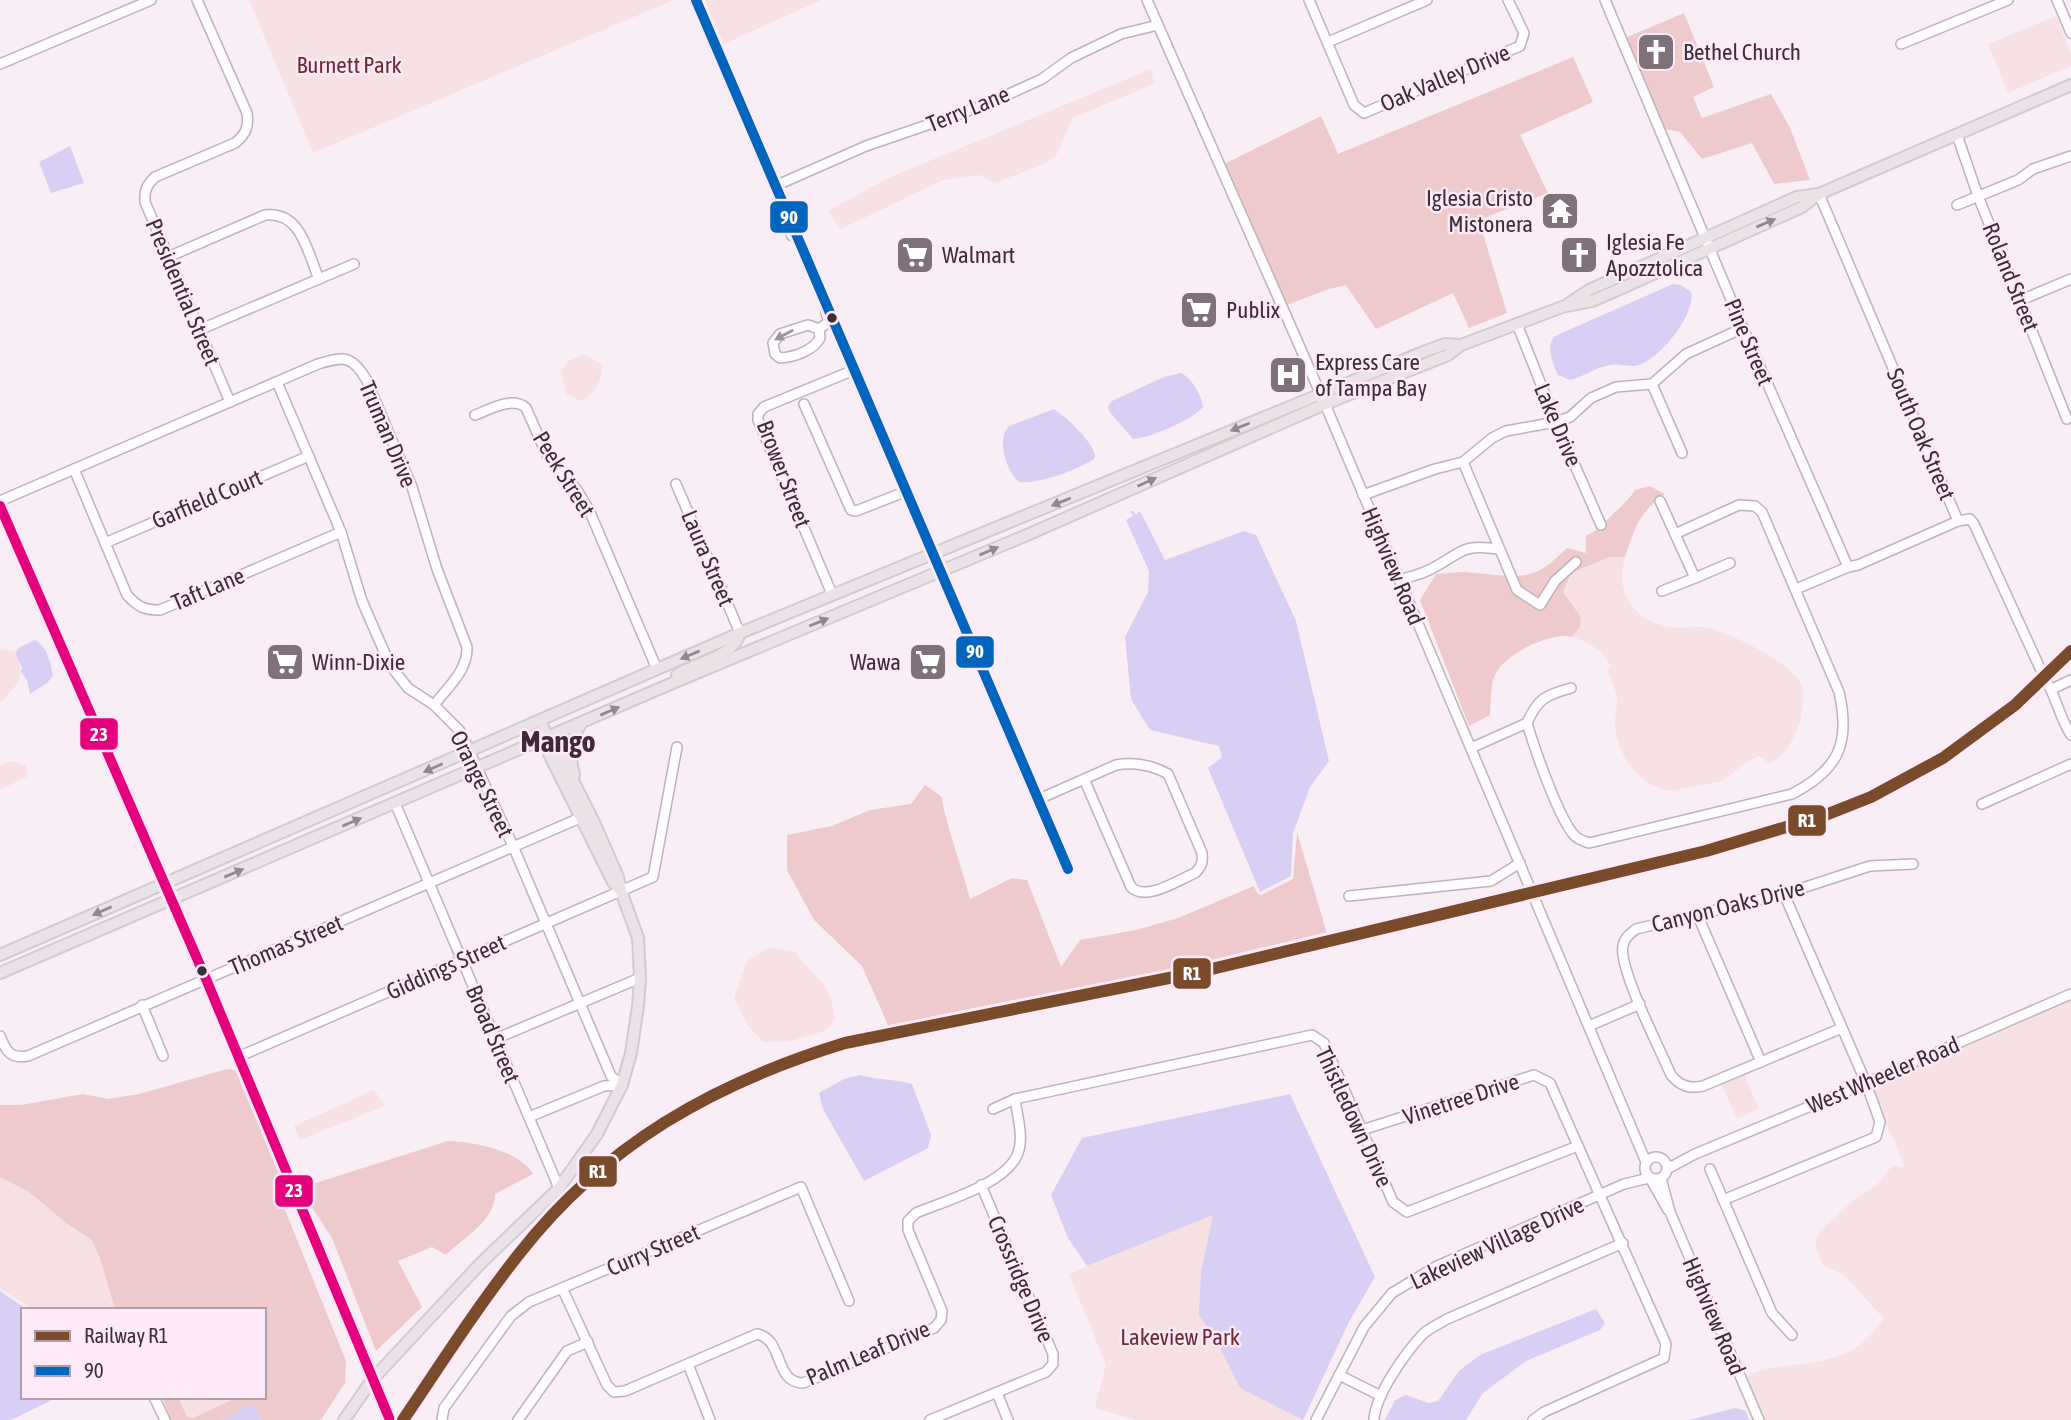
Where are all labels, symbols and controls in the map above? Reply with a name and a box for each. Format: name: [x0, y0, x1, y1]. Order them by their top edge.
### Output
church icon: Bethel Church: [1635, 31, 1677, 73]
street label: Oak Valley Drive: [1376, 39, 1514, 117]
place label: Bethel Church: [1683, 39, 1801, 65]
park label: Burnett Park: [296, 52, 402, 78]
street label: Terry Lane: [923, 81, 1013, 137]
place label: Iglesia Cristo Mistonera: [1426, 185, 1533, 237]
temple icon: Iglesia Cristo Mistonera: [1539, 190, 1581, 232]
line badge: 90: [769, 200, 809, 234]
text: 90: [780, 206, 798, 228]
street label: Presidential Street: [140, 215, 226, 369]
one-way arrow: [1755, 217, 1776, 228]
street label: Roland Street: [1977, 219, 2045, 335]
place label: Iglesia Fe Apozztolica: [1606, 229, 1703, 281]
supermarket icon: Walmart: [894, 234, 936, 276]
church icon: Iglesia Fe Apozztolica: [1558, 234, 1600, 276]
place label: Walmart: [942, 242, 1015, 268]
supermarket icon: Publix: [1178, 289, 1220, 331]
street label: Pine Street: [1719, 295, 1779, 389]
place label: Publix: [1226, 297, 1280, 323]
unlabelled marker: [825, 311, 839, 325]
one-way arrow: [775, 329, 794, 341]
place label: Express Care of Tampa Bay: [1315, 349, 1427, 401]
hospital icon: Express Care of Tampa Bay: [1267, 354, 1309, 396]
street label: South Oak Street: [1882, 364, 1960, 504]
street label: Truman Drive: [354, 377, 422, 491]
street label: Lake Drive: [1529, 380, 1587, 470]
street label: Brower Street: [752, 417, 816, 531]
one-way arrow: [1229, 422, 1250, 433]
street label: Peek Street: [528, 427, 600, 521]
street label: Garfield Court: [148, 464, 266, 534]
one-way arrow: [1137, 476, 1157, 488]
one-way arrow: [1050, 497, 1071, 508]
street label: Highview Road: [1357, 503, 1429, 629]
street label: Laura Street: [676, 506, 740, 610]
one-way arrow: [979, 545, 1000, 556]
street label: Taft Lane: [168, 562, 248, 616]
one-way arrow: [808, 616, 829, 627]
line badge: 90: [955, 635, 995, 669]
text: 90: [966, 640, 984, 662]
supermarket icon: Winn-Dixie: [264, 641, 306, 683]
supermarket icon: Wawa: [907, 641, 949, 683]
place label: Winn-Dixie: [312, 649, 405, 675]
one-way arrow: [679, 649, 700, 660]
place label: Wawa: [850, 649, 901, 675]
one-way arrow: [599, 705, 620, 716]
line badge: 23: [79, 717, 119, 751]
text: 23: [90, 723, 108, 745]
district label: Mango: [521, 724, 596, 758]
street label: Orange Street: [445, 727, 519, 841]
one-way arrow: [422, 763, 443, 774]
line badge: R1: [1787, 804, 1827, 837]
text: R1: [1798, 809, 1816, 831]
one-way arrow: [341, 816, 362, 827]
one-way arrow: [224, 867, 245, 878]
street label: Canyon Oaks Drive: [1649, 874, 1807, 938]
one-way arrow: [92, 906, 113, 917]
street label: Thomas Street: [225, 909, 347, 981]
street label: Giddings Street: [383, 929, 509, 1005]
line badge: R1: [1172, 957, 1212, 990]
text: R1: [1183, 962, 1201, 984]
unlabelled marker: [195, 964, 209, 978]
street label: Broad Street: [461, 981, 525, 1087]
street label: West Wheeler Road: [1803, 1031, 1963, 1119]
street label: Thistledown Drive: [1310, 1043, 1398, 1191]
street label: Vinetree Drive: [1400, 1068, 1522, 1130]
line badge: R1: [578, 1155, 618, 1188]
text: R1: [589, 1160, 607, 1182]
line badge: 23: [274, 1174, 314, 1208]
text: 23: [285, 1179, 303, 1201]
street label: Lakeview Village Drive: [1406, 1191, 1588, 1295]
street label: Crossridge Drive: [983, 1212, 1059, 1346]
street label: Curry Street: [603, 1219, 703, 1281]
street label: Highview Road: [1678, 1253, 1750, 1379]
legend: [21, 1308, 266, 1399]
street label: Palm Leaf Drive: [802, 1315, 934, 1391]
text: Railway R1: [84, 1323, 168, 1347]
park label: Lakeview Park: [1120, 1324, 1240, 1350]
text: 90: [84, 1358, 104, 1382]

